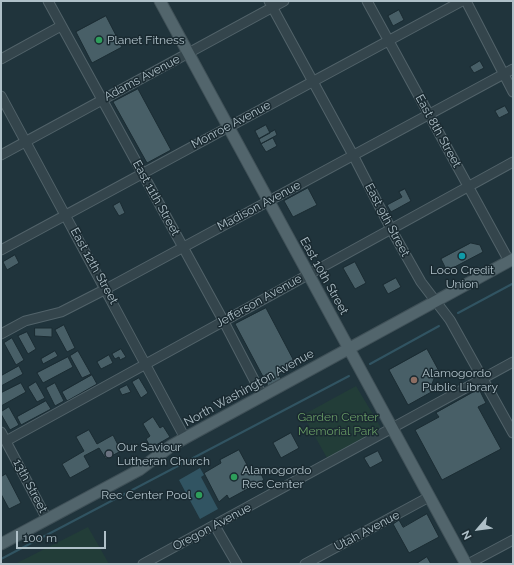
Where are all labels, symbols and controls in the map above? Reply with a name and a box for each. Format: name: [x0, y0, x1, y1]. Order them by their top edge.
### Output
place label: Planet Fitness: [107, 33, 185, 47]
marker: Planet Fitness: [94, 35, 104, 45]
street label: Adams Avenue: [102, 52, 182, 104]
street label: East 8th Street: [412, 92, 464, 170]
street label: Monroe Avenue: [189, 98, 273, 152]
street label: East 11th Street: [129, 158, 183, 238]
street label: Madison Avenue: [215, 178, 303, 234]
street label: East 9th Street: [362, 181, 412, 259]
street label: East 12th Street: [67, 225, 121, 307]
street label: East 10th Street: [297, 235, 351, 317]
marker: Loco Credit Union: [457, 251, 467, 261]
place label: Loco Credit Union: [430, 263, 494, 291]
street label: Jefferson Avenue: [214, 271, 304, 331]
street label: North Washington Avenue: [182, 346, 316, 430]
place label: Alamogordo Public Library: [422, 366, 498, 394]
marker: Alamogordo Public Library: [409, 375, 419, 385]
park label: Garden Center Memorial Park: [297, 410, 379, 438]
place label: Our Saviour Lutheran Church: [117, 440, 210, 468]
marker: Our Saviour Lutheran Church: [104, 449, 114, 459]
street label: 13th Street: [10, 457, 50, 515]
place label: Alamogordo Rec Center: [242, 463, 311, 491]
marker: Alamogordo Rec Center: [229, 472, 239, 482]
place label: Rec Center Pool: [101, 488, 191, 502]
marker: Rec Center Pool: [194, 490, 204, 500]
street label: Oregon Avenue: [170, 500, 254, 554]
street label: Utah Avenue: [332, 508, 402, 554]
north arrow: [458, 509, 498, 549]
scale bar: [18, 523, 108, 549]
text: N: [459, 528, 475, 542]
text: 100 m: [23, 531, 57, 545]

